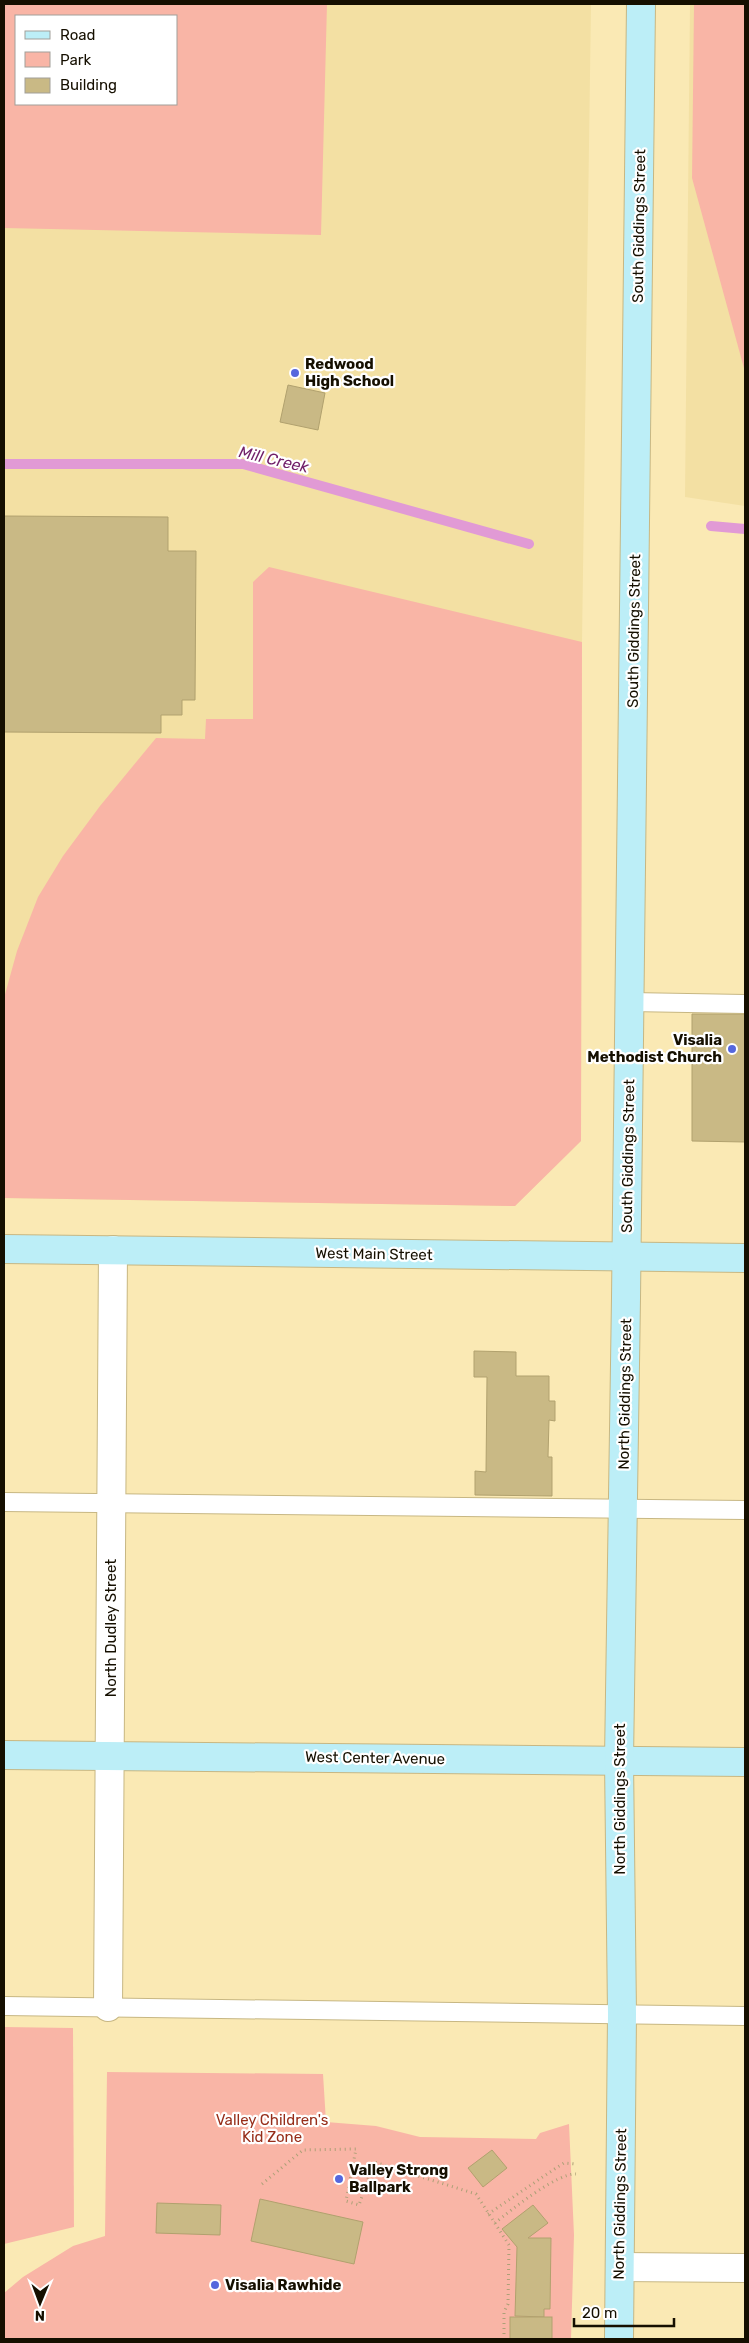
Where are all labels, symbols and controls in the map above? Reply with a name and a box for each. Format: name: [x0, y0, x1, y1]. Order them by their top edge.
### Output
legend: [15, 15, 178, 105]
text: Road: [60, 26, 96, 44]
text: Park: [60, 51, 91, 69]
text: Building: [60, 76, 117, 94]
street label: South Giddings Street: [629, 149, 649, 303]
place label: Redwood High School: [305, 355, 394, 390]
marker: Redwood High School: [289, 367, 301, 379]
water label: Mill Creek: [237, 442, 311, 477]
street label: South Giddings Street: [624, 554, 644, 708]
place label: Visalia Methodist Church: [587, 1031, 722, 1066]
marker: Visalia Methodist Church: [726, 1043, 738, 1055]
street label: South Giddings Street: [618, 1079, 638, 1233]
street label: West Main Street: [315, 1244, 433, 1264]
street label: North Giddings Street: [615, 1318, 635, 1470]
street label: North Dudley Street: [102, 1559, 120, 1697]
street label: North Giddings Street: [611, 1723, 629, 1875]
street label: West Center Avenue: [305, 1748, 445, 1768]
park label: Valley Children's Kid Zone: [216, 2111, 329, 2146]
street label: North Giddings Street: [610, 2128, 630, 2280]
place label: Valley Strong Ballpark: [349, 2161, 448, 2196]
marker: Valley Strong Ballpark: [333, 2173, 345, 2185]
place label: Visalia Rawhide: [225, 2276, 341, 2294]
north arrow: [15, 2278, 65, 2328]
marker: Visalia Rawhide: [209, 2279, 221, 2291]
scale bar: [574, 2296, 674, 2328]
text: 20 m: [582, 2304, 617, 2322]
text: N: [35, 2307, 45, 2324]

